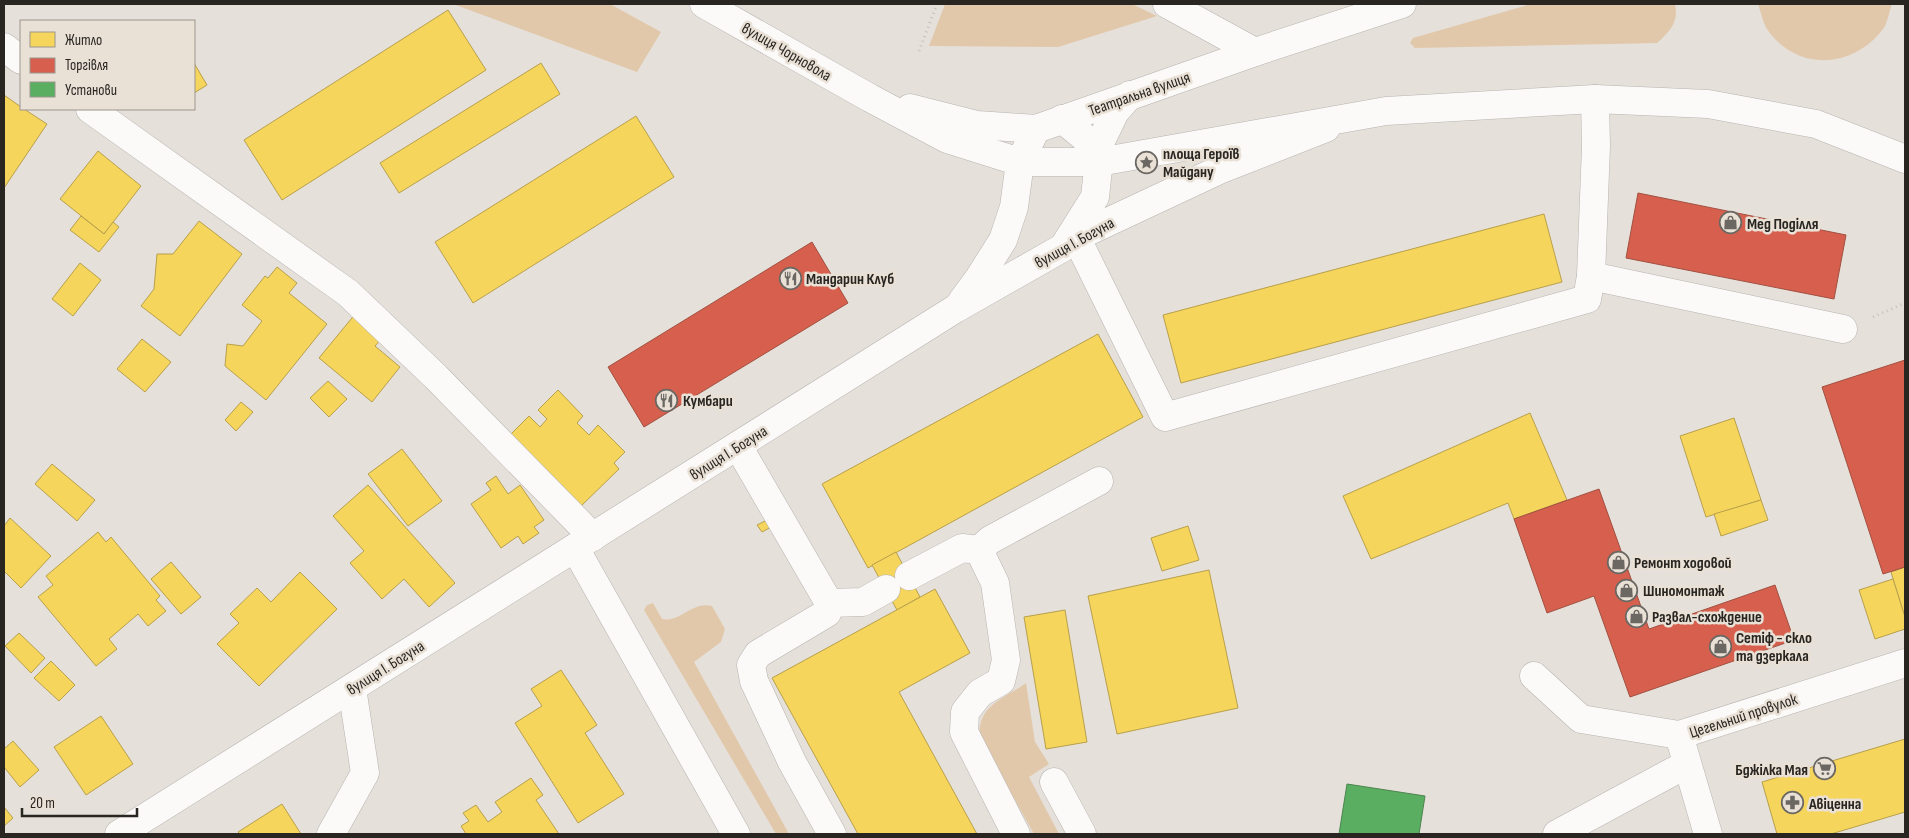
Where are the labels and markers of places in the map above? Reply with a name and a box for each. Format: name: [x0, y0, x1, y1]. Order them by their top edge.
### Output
place label: площа Героїв Майдану: [1163, 145, 1239, 182]
place icon: площа Героїв Майдану: [1135, 150, 1159, 174]
shop icon: Мед Поділля: [1719, 211, 1743, 235]
place label: Мед Поділля: [1747, 215, 1819, 234]
restaurant icon: Мандарин Клуб: [778, 266, 802, 290]
place label: Мандарин Клуб: [806, 270, 894, 289]
restaurant icon: Кумбари: [655, 388, 679, 412]
place label: Кумбари: [683, 392, 733, 411]
shop icon: Ремонт ходовой: [1606, 550, 1630, 574]
place label: Ремонт ходовой: [1634, 554, 1732, 573]
shop icon: Шиномонтаж: [1615, 578, 1639, 602]
place label: Шиномонтаж: [1643, 582, 1725, 601]
shop icon: Развал-схождение: [1624, 604, 1648, 628]
place label: Развал-схождение: [1652, 608, 1762, 627]
place label: Сетіф - скло та дзеркала: [1736, 629, 1812, 666]
shop icon: Сетіф - скло та дзеркала: [1708, 634, 1732, 658]
supermarket icon: Бджілка Мая: [1812, 757, 1836, 781]
place label: Бджілка Мая: [1735, 761, 1808, 780]
pharmacy icon: Авіценна: [1781, 791, 1805, 815]
place label: Авіценна: [1808, 795, 1861, 814]

